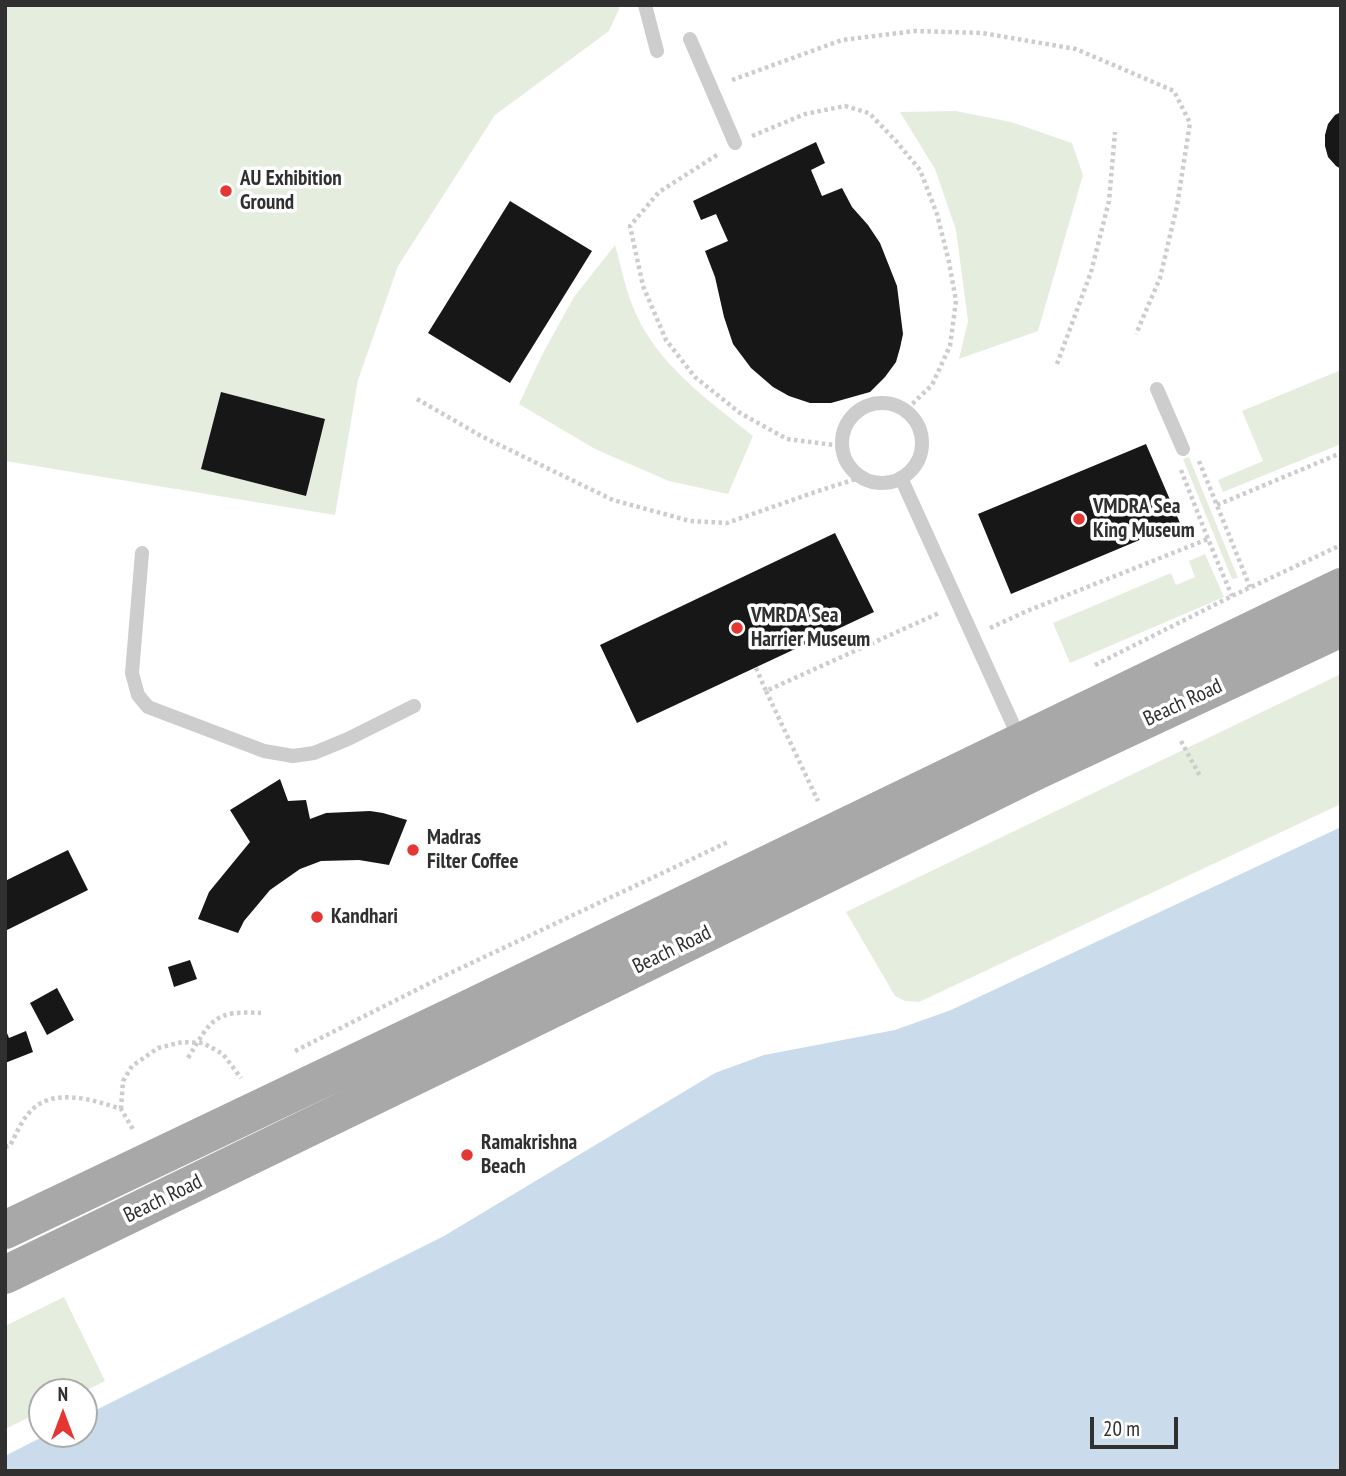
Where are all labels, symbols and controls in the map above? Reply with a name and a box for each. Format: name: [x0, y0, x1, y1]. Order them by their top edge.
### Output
place label: AU Exhibition Ground: [240, 166, 342, 216]
marker: AU Exhibition Ground: [218, 183, 234, 199]
place label: VMDRA Sea King Museum: [1093, 494, 1195, 544]
marker: VMDRA Sea King Museum: [1071, 511, 1087, 527]
place label: VMRDA Sea Harrier Museum: [751, 603, 870, 653]
marker: VMRDA Sea Harrier Museum: [729, 620, 745, 636]
street label: Beach Road: [1140, 674, 1226, 732]
place label: Madras Filter Coffee: [427, 825, 518, 875]
marker: Madras Filter Coffee: [405, 842, 421, 858]
place label: Kandhari: [331, 904, 398, 930]
marker: Kandhari: [309, 909, 325, 925]
street label: Beach Road: [629, 920, 715, 980]
place label: Ramakrishna Beach: [481, 1130, 577, 1180]
marker: Ramakrishna Beach: [459, 1147, 475, 1163]
street label: Beach Road: [120, 1169, 206, 1229]
north arrow: [28, 1378, 98, 1448]
text: N: [58, 1382, 68, 1406]
scale bar: [1094, 1402, 1182, 1446]
text: 20 m: [1103, 1415, 1140, 1442]

